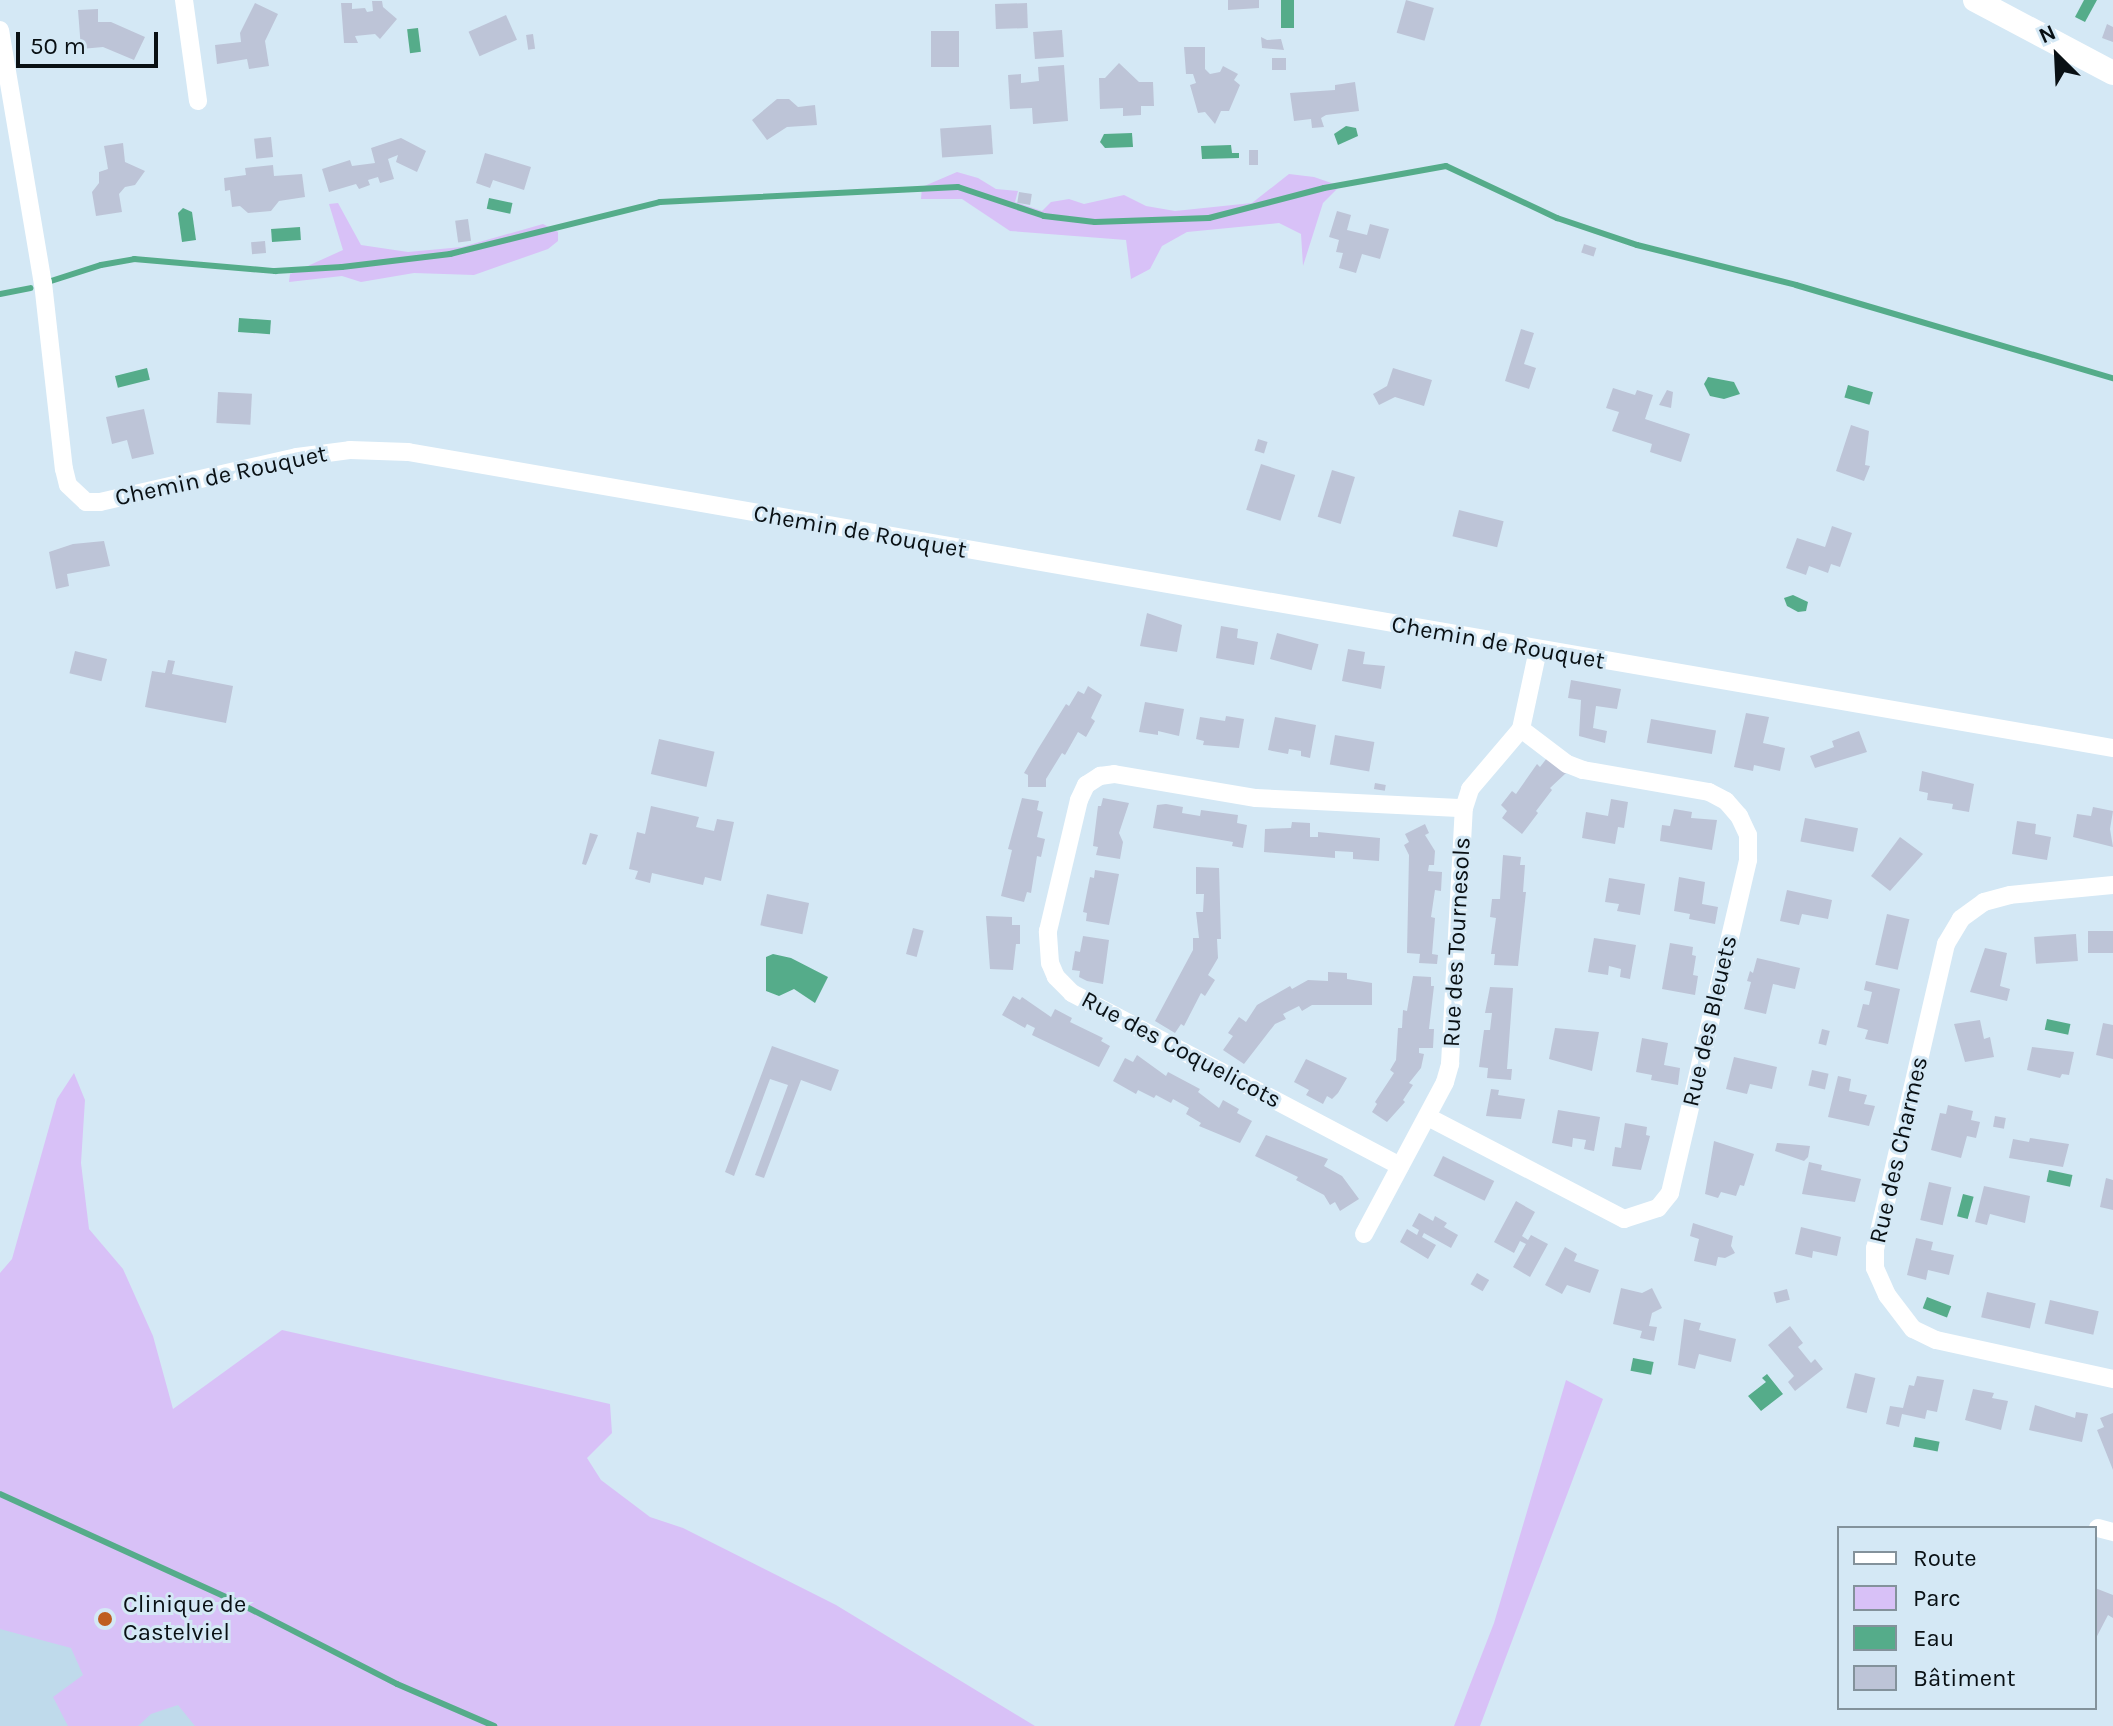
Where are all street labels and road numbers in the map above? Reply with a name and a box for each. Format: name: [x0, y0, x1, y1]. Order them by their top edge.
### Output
street label: Chemin de Rouquet: [112, 439, 330, 513]
street label: Chemin de Rouquet: [751, 499, 969, 565]
street label: Chemin de Rouquet: [1389, 610, 1607, 676]
street label: Rue des Tournesols: [1437, 836, 1477, 1048]
street label: Rue des Bleuets: [1676, 933, 1744, 1109]
street label: Rue des Coquelicots: [1076, 985, 1286, 1115]
street label: Rue des Charmes: [1864, 1054, 1934, 1246]

